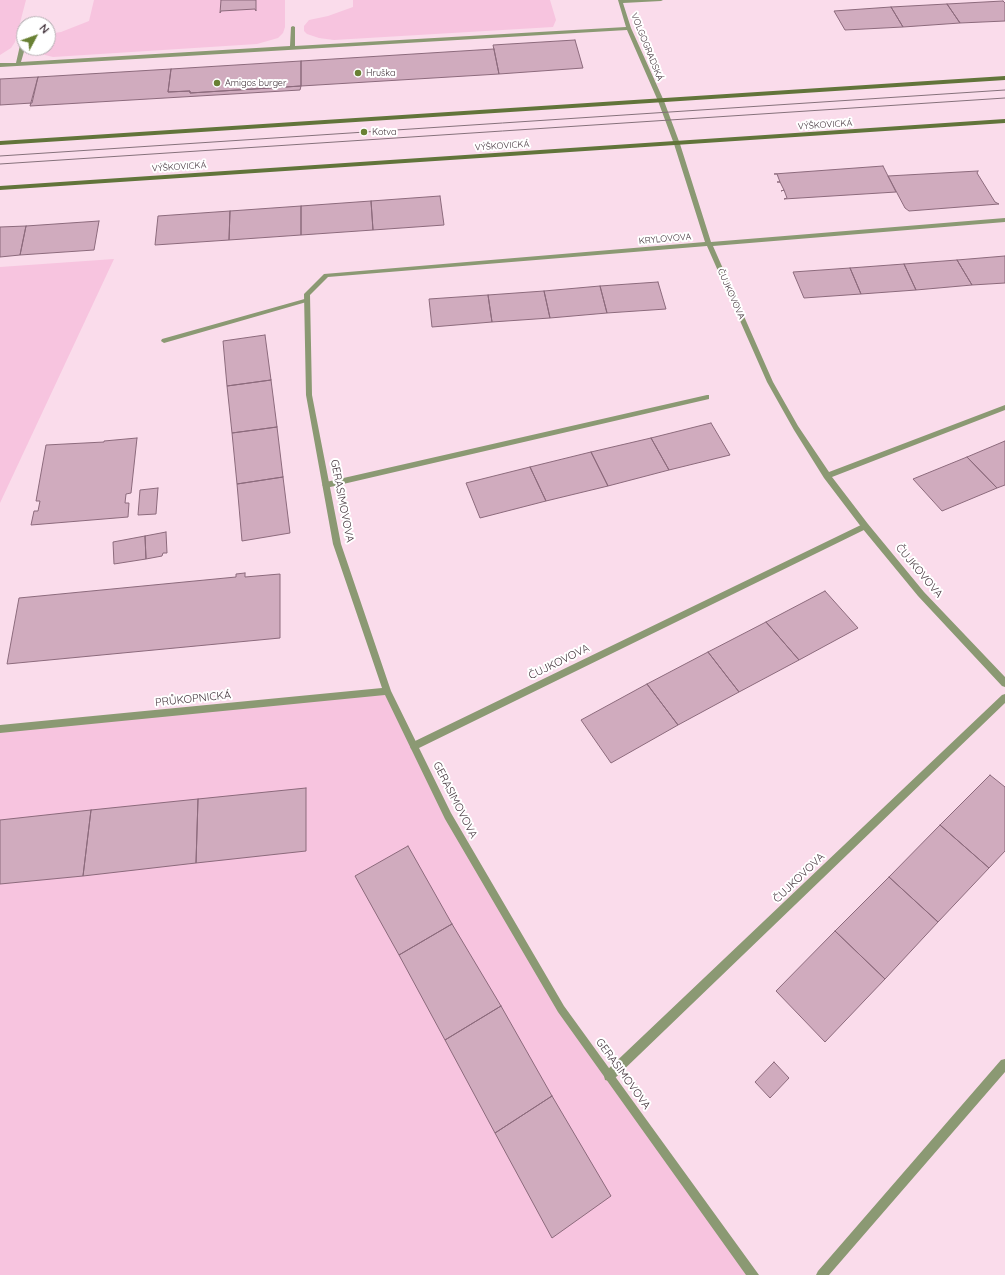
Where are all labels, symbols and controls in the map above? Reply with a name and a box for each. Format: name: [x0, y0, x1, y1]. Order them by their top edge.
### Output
street label: VOLGOGRADSKÁ: [628, 12, 666, 82]
north arrow: [16, 16, 56, 56]
text: N: [36, 21, 52, 36]
marker: Hruška: [353, 68, 363, 78]
place label: Hruška: [366, 68, 396, 78]
marker: Amigos burger: [212, 78, 222, 88]
place label: Amigos burger: [225, 78, 286, 88]
street label: VÝŠKOVICKÁ: [797, 118, 853, 132]
marker: Kotva: [359, 127, 369, 137]
place label: Kotva: [372, 127, 397, 137]
street label: VÝŠKOVICKÁ: [474, 139, 530, 153]
street label: VÝŠKOVICKÁ: [151, 160, 207, 174]
street label: KRYLOVOVA: [638, 231, 692, 247]
street label: ČUJKOVOVA: [715, 267, 747, 321]
street label: GERASIMOVOVA: [327, 458, 357, 544]
street label: ČUJKOVOVA: [893, 541, 945, 601]
street label: ČUJKOVOVA: [526, 642, 592, 682]
street label: PRŮKOPNICKÁ: [154, 688, 232, 710]
street label: GERASIMOVOVA: [430, 759, 480, 841]
street label: ČUJKOVOVA: [771, 850, 827, 906]
street label: GERASIMOVOVA: [593, 1036, 653, 1112]

